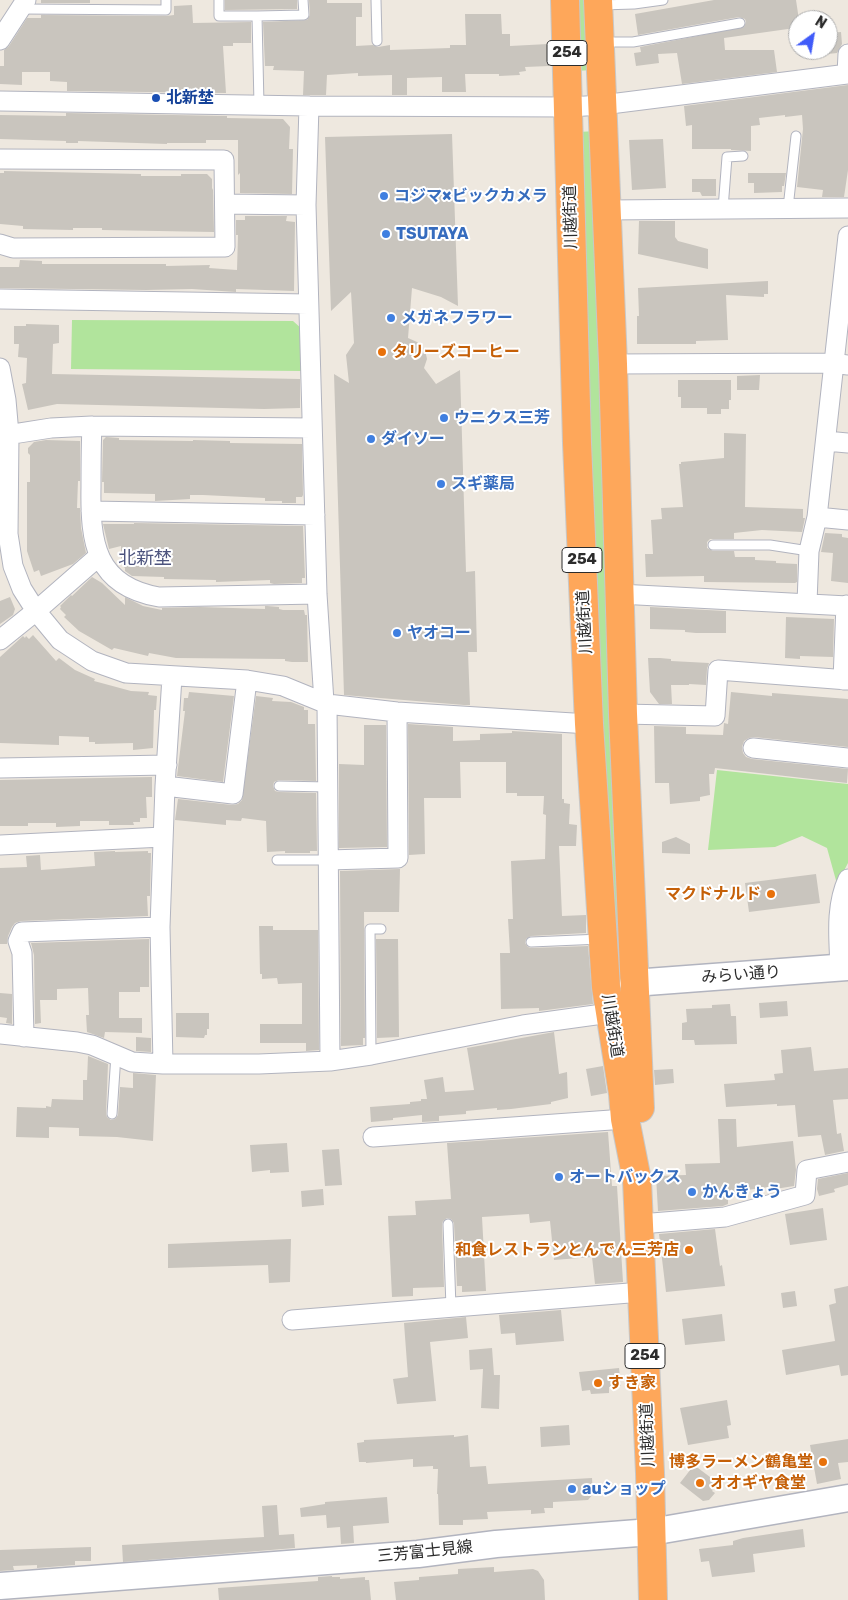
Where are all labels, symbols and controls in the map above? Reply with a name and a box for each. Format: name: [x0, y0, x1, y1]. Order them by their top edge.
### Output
north arrow: [788, 10, 838, 60]
text: N: [812, 13, 829, 33]
road number: 254: [547, 40, 587, 66]
place label: 北新埜: [166, 88, 214, 108]
marker: 北新埜: [150, 92, 162, 104]
street label: 川越街道: [561, 185, 581, 249]
place label: コジマ×ビックカメラ: [394, 186, 548, 206]
marker: コジマ×ビックカメラ: [378, 190, 390, 202]
place label: TSUTAYA: [396, 224, 468, 244]
marker: TSUTAYA: [380, 228, 392, 240]
place label: メガネフラワー: [401, 308, 513, 328]
marker: メガネフラワー: [385, 312, 397, 324]
place label: タリーズコーヒー: [392, 342, 520, 362]
marker: タリーズコーヒー: [376, 346, 388, 358]
place label: ウニクス三芳: [454, 408, 550, 428]
marker: ウニクス三芳: [438, 412, 450, 424]
place label: ダイソー: [381, 429, 445, 449]
marker: ダイソー: [365, 433, 377, 445]
place label: スギ薬局: [451, 474, 515, 494]
marker: スギ薬局: [435, 478, 447, 490]
district label: 北新埜: [118, 548, 172, 570]
road number: 254: [562, 548, 602, 572]
street label: 川越街道: [574, 590, 596, 654]
place label: ヤオコー: [407, 623, 471, 643]
marker: ヤオコー: [391, 627, 403, 639]
place label: マクドナルド: [665, 884, 761, 904]
marker: マクドナルド: [765, 888, 777, 900]
street label: みらい通り: [700, 963, 782, 987]
street label: 川越街道: [598, 993, 626, 1059]
place label: オートバックス: [569, 1167, 681, 1187]
marker: オートバックス: [553, 1171, 565, 1183]
place label: かんきょう: [702, 1182, 782, 1202]
marker: かんきょう: [686, 1186, 698, 1198]
place label: 和食レストランとんでん三芳店: [455, 1240, 679, 1260]
marker: 和食レストランとんでん三芳店: [683, 1244, 695, 1256]
road number: 254: [625, 1344, 665, 1368]
place label: すき家: [608, 1373, 656, 1393]
marker: すき家: [592, 1377, 604, 1389]
street label: 川越街道: [637, 1403, 659, 1467]
place label: 博多ラーメン鶴亀堂: [669, 1452, 813, 1472]
marker: 博多ラーメン鶴亀堂: [817, 1456, 829, 1468]
place label: オオギヤ食堂: [710, 1473, 806, 1493]
marker: オオギヤ食堂: [694, 1477, 706, 1489]
place label: auショップ: [582, 1479, 666, 1499]
marker: auショップ: [566, 1483, 578, 1495]
street label: 三芳富士見線: [376, 1537, 474, 1567]

